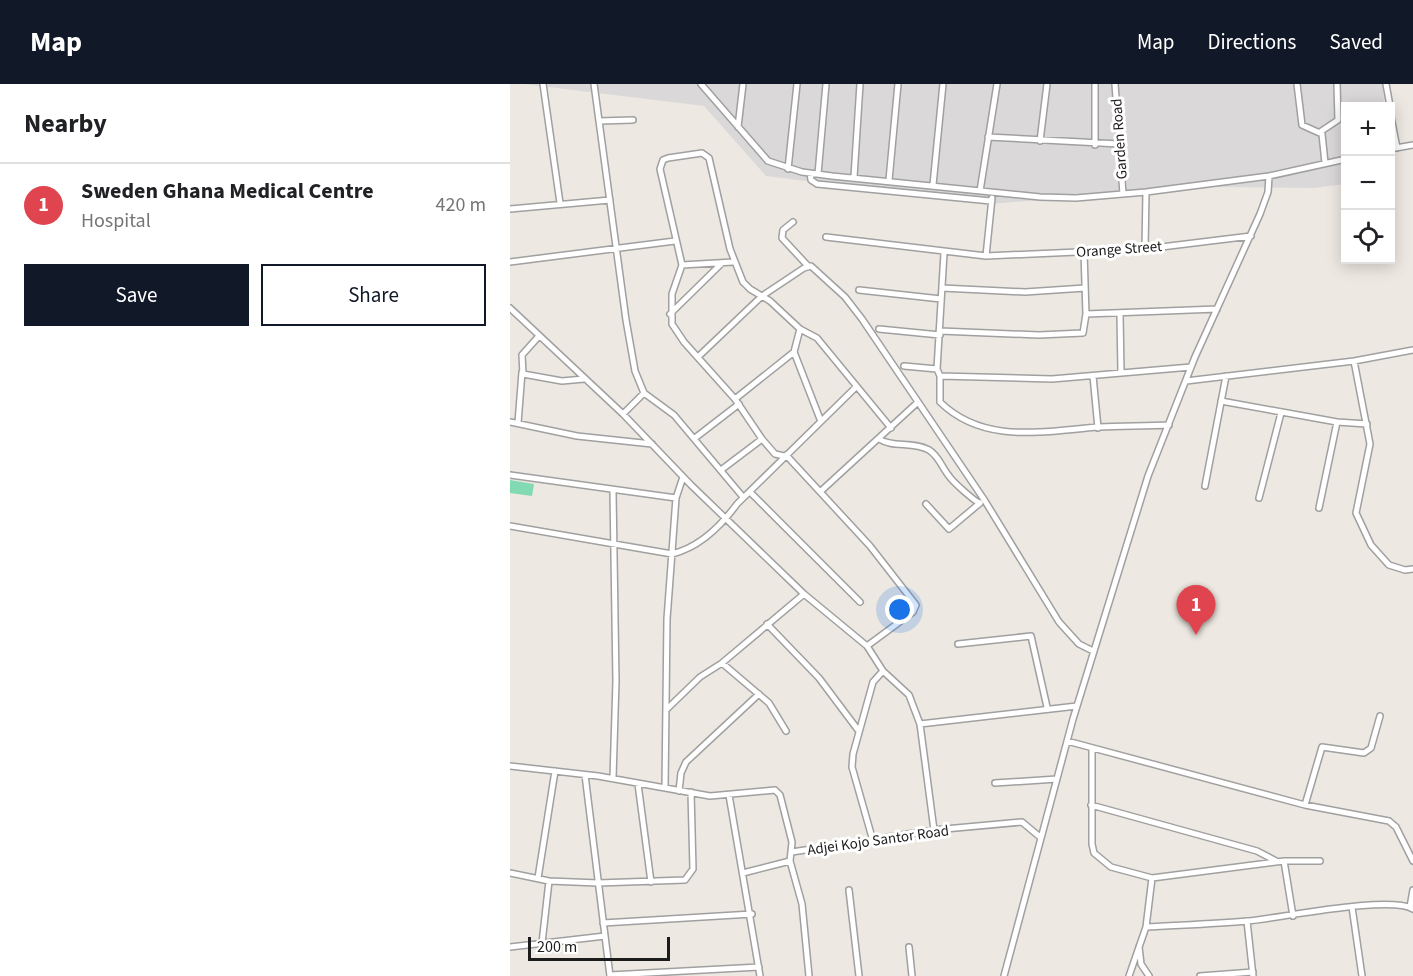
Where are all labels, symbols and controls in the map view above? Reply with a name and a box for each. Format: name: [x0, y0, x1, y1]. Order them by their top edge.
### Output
text: Map: [30, 22, 82, 62]
text: Map: [1137, 27, 1175, 57]
text: Directions: [1208, 27, 1296, 57]
text: Saved: [1329, 27, 1383, 57]
street label: Garden Road: [1106, 98, 1133, 180]
map controls: [1341, 102, 1395, 264]
button: +: [1341, 102, 1395, 156]
text: Nearby: [24, 105, 107, 142]
button: −: [1341, 156, 1395, 210]
text: Sweden Ghana Medical Centre: [81, 175, 374, 207]
text: 1: [38, 191, 49, 219]
text: 420 m: [436, 191, 486, 219]
text: Hospital: [81, 207, 151, 235]
button: locate: [1341, 210, 1395, 264]
street label: Orange Street: [1075, 236, 1163, 263]
button: Save: [24, 264, 249, 326]
button: Share: [261, 264, 486, 326]
pin: 1: [1176, 586, 1216, 635]
your location: [885, 595, 914, 624]
street label: Adjei Kojo Santor Road: [806, 820, 950, 861]
scale bar: [528, 934, 670, 962]
text: 200 m: [537, 936, 577, 958]

